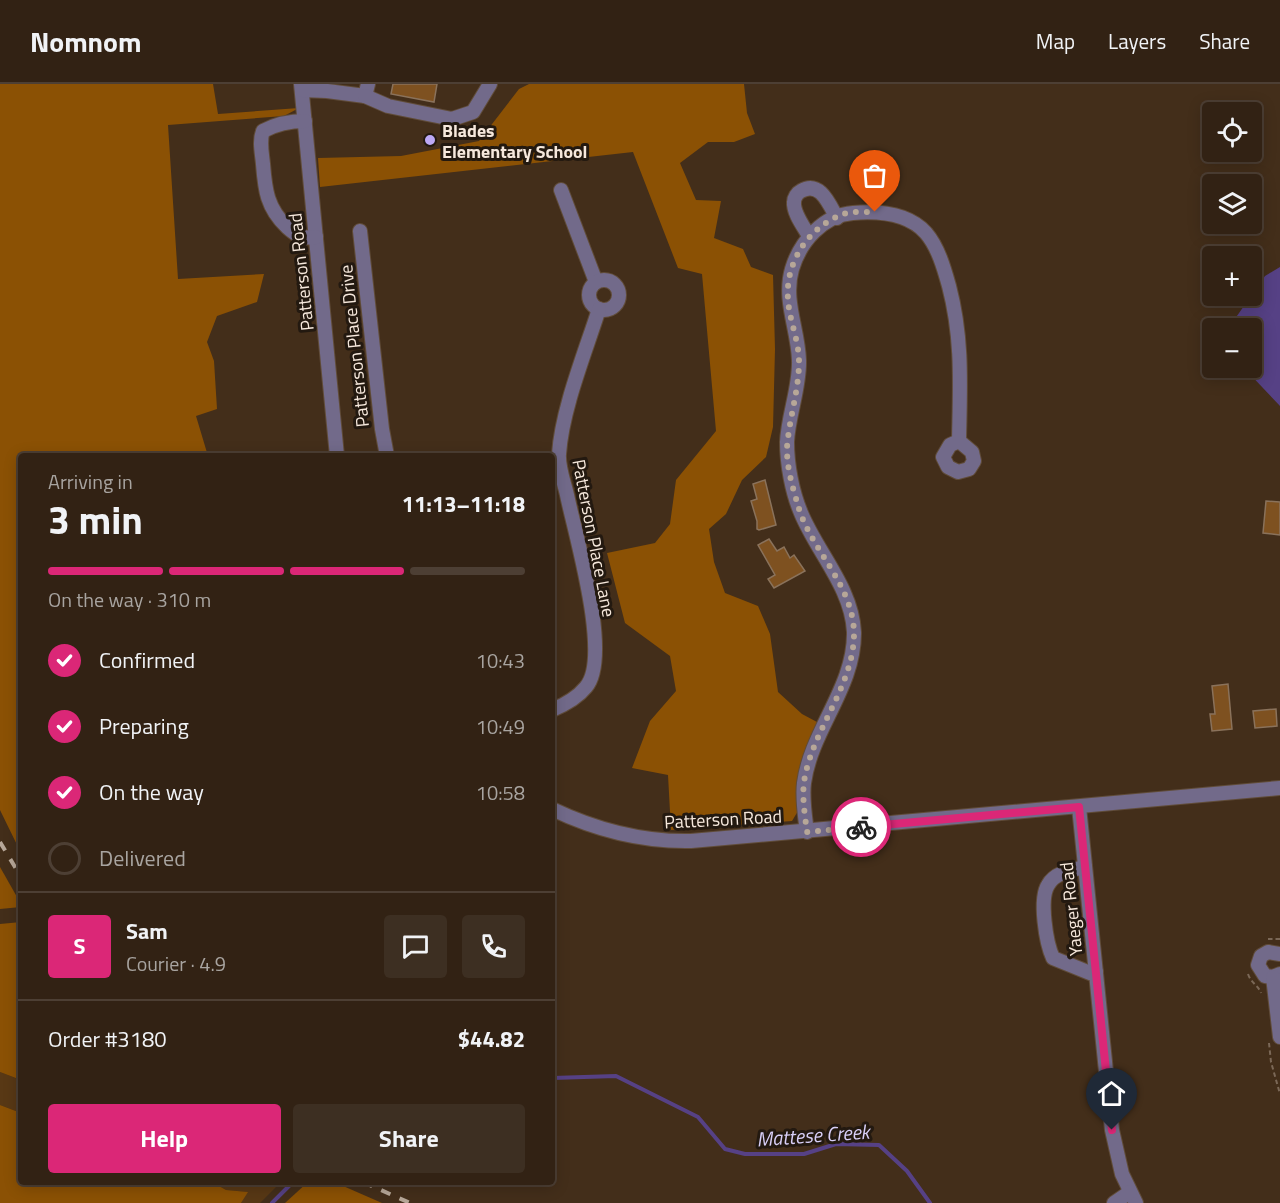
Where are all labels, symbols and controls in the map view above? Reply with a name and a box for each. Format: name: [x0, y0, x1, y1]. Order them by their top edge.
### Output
text: Nomnom: [30, 20, 142, 63]
text: Map: [1036, 25, 1075, 57]
text: Layers: [1108, 25, 1166, 57]
text: Share: [1199, 25, 1250, 57]
map controls: [1202, 102, 1262, 378]
button: locate: [1202, 102, 1262, 162]
place label: Blades Elementary School: [442, 117, 587, 165]
marker: Blades Elementary School: [423, 133, 437, 147]
pin: [849, 150, 900, 212]
icon: bag: [858, 159, 891, 192]
button: layers: [1202, 174, 1262, 234]
street label: Patterson Road: [281, 212, 321, 332]
button: +: [1202, 246, 1262, 306]
street label: Patterson Place Drive: [332, 264, 376, 428]
button: −: [1202, 318, 1262, 378]
street label: Patterson Place Lane: [565, 457, 623, 619]
text: Arriving in: [48, 466, 133, 497]
text: 11:13–11:18: [402, 487, 525, 521]
text: 3 min: [48, 490, 143, 549]
text: On the way · 310 m: [48, 584, 211, 615]
text: Confirmed: [99, 643, 195, 677]
icon: check: [48, 644, 81, 677]
text: 10:43: [476, 645, 525, 676]
text: Preparing: [99, 709, 189, 743]
icon: check: [48, 710, 81, 743]
text: 10:49: [476, 711, 525, 742]
text: On the way: [99, 775, 204, 809]
icon: check: [48, 776, 81, 809]
text: 10:58: [476, 777, 525, 808]
courier: [831, 797, 891, 857]
street label: Patterson Road: [663, 802, 783, 836]
icon: bike: [845, 811, 878, 844]
text: Delivered: [99, 841, 186, 875]
street label: Yaeger Road: [1053, 861, 1089, 957]
text: Sam: [126, 914, 168, 948]
button: chat: [384, 915, 447, 978]
button: phone: [462, 915, 525, 978]
text: S: [74, 929, 85, 963]
text: Courier · 4.9: [126, 948, 226, 979]
text: Order #3180: [48, 1022, 167, 1056]
text: $44.82: [458, 1022, 525, 1056]
pin: [1086, 1068, 1137, 1130]
icon: home: [1095, 1077, 1128, 1110]
button: Help: [48, 1104, 281, 1173]
button: Share: [293, 1104, 525, 1173]
water label: Mattese Creek: [755, 1115, 873, 1154]

